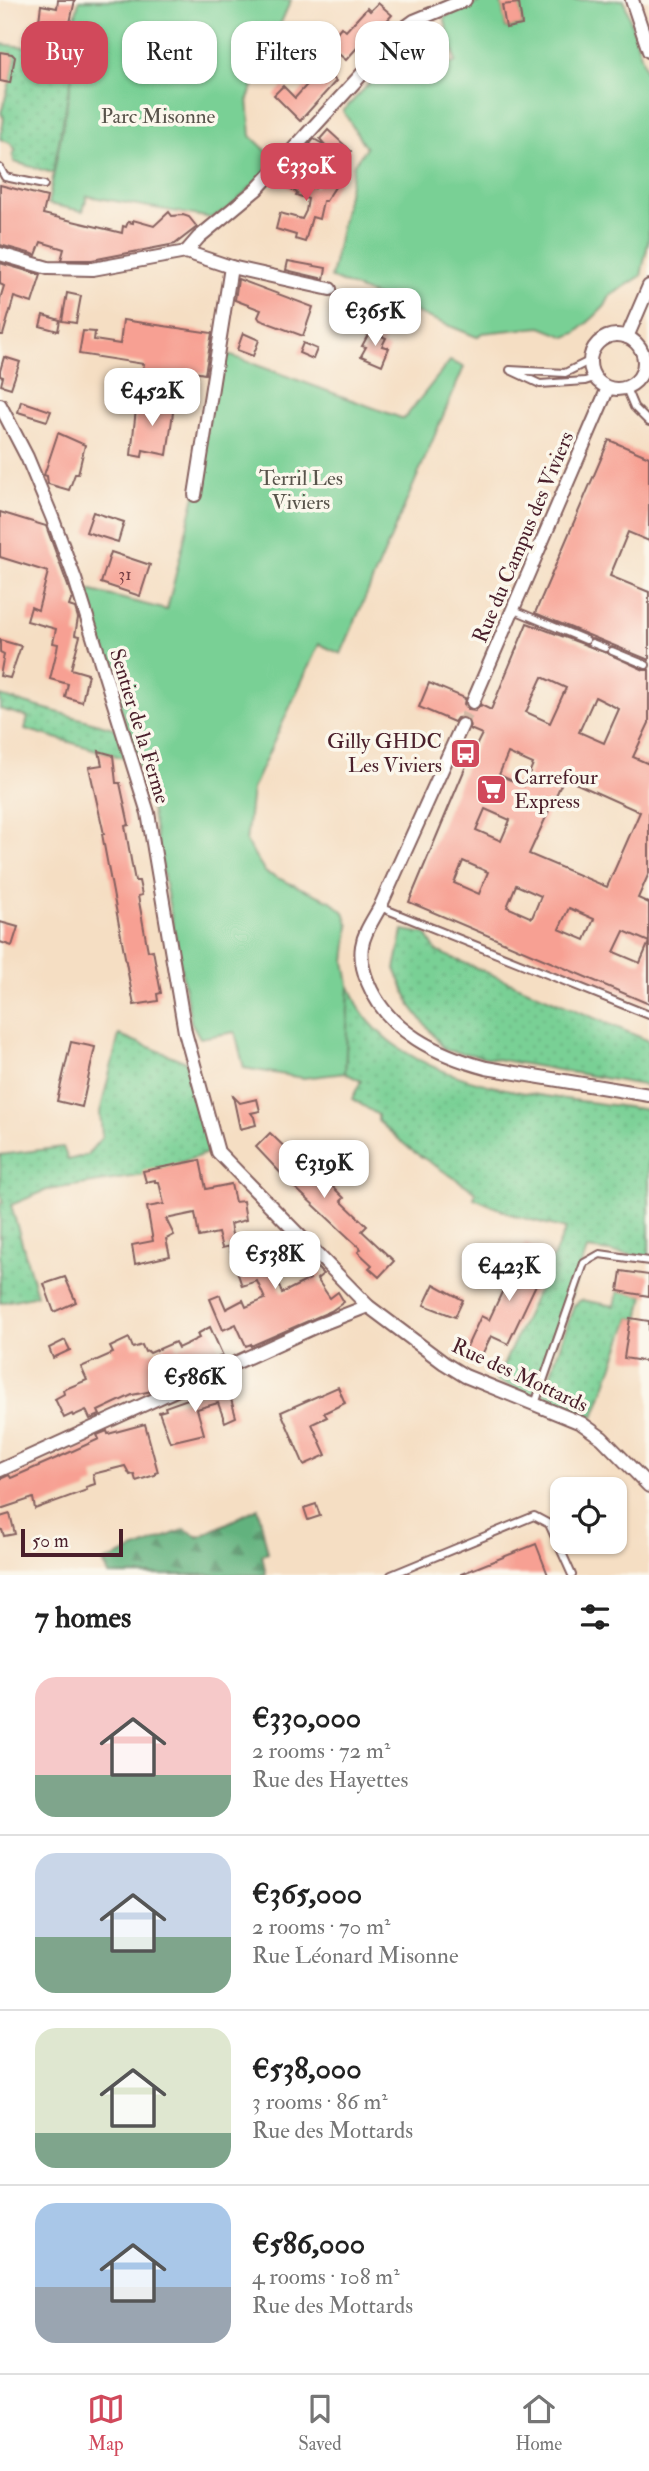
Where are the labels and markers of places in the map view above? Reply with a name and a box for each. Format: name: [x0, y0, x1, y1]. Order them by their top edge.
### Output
pin: €330K: [257, 144, 355, 203]
pin: €365K: [326, 288, 424, 348]
pin: €452K: [103, 368, 201, 428]
place label: Gilly GHDC Les Viviers: [327, 728, 442, 779]
bus stop icon: Gilly GHDC Les Viviers: [448, 736, 482, 770]
place label: Carrefour Express: [514, 764, 598, 815]
supermarket icon: Carrefour Express: [474, 772, 508, 806]
pin: €319K: [275, 1140, 373, 1200]
pin: €538K: [226, 1232, 324, 1291]
pin: €423K: [460, 1244, 558, 1303]
pin: €586K: [146, 1354, 244, 1414]

